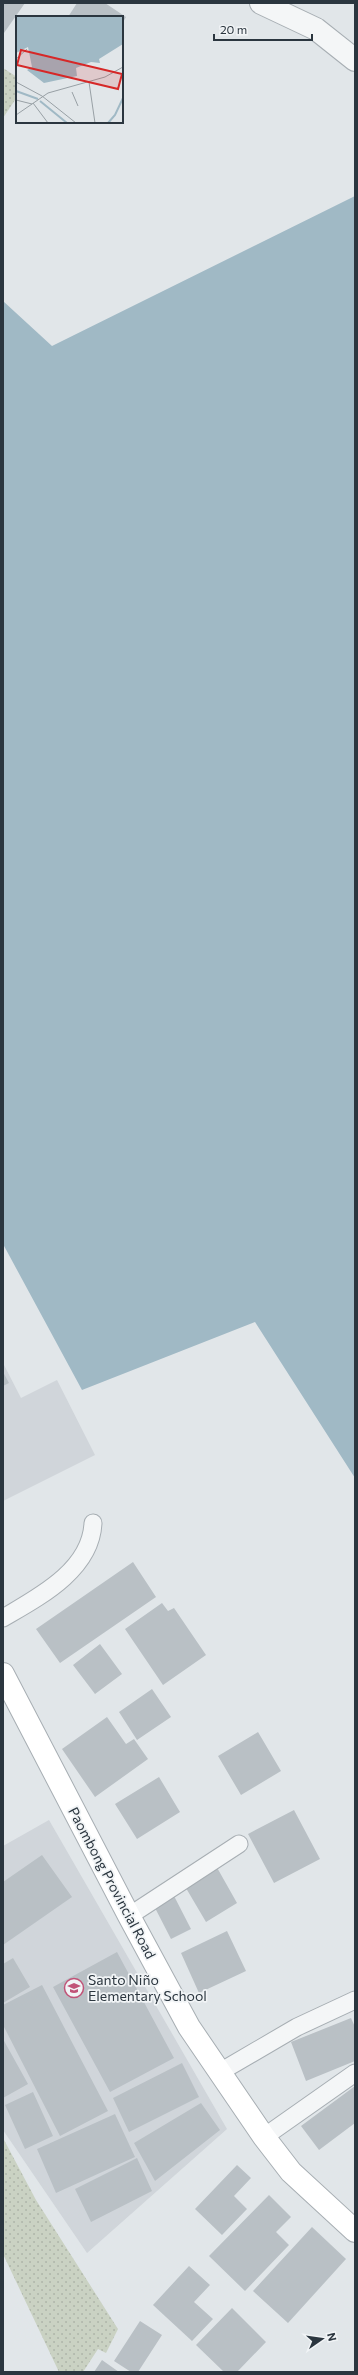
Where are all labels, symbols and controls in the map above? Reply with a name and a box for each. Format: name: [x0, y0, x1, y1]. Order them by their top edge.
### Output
inset map: [16, 16, 123, 123]
scale bar: [214, 16, 312, 42]
text: 20 m: [220, 22, 247, 36]
street label: Paombong Provincial Road: [65, 1804, 160, 1962]
place label: Santo Niño Elementary School: [88, 1971, 207, 2004]
school or university icon: Santo Niño Elementary School: [63, 1977, 85, 1999]
north arrow: [302, 2319, 342, 2359]
text: N: [325, 2331, 339, 2342]

